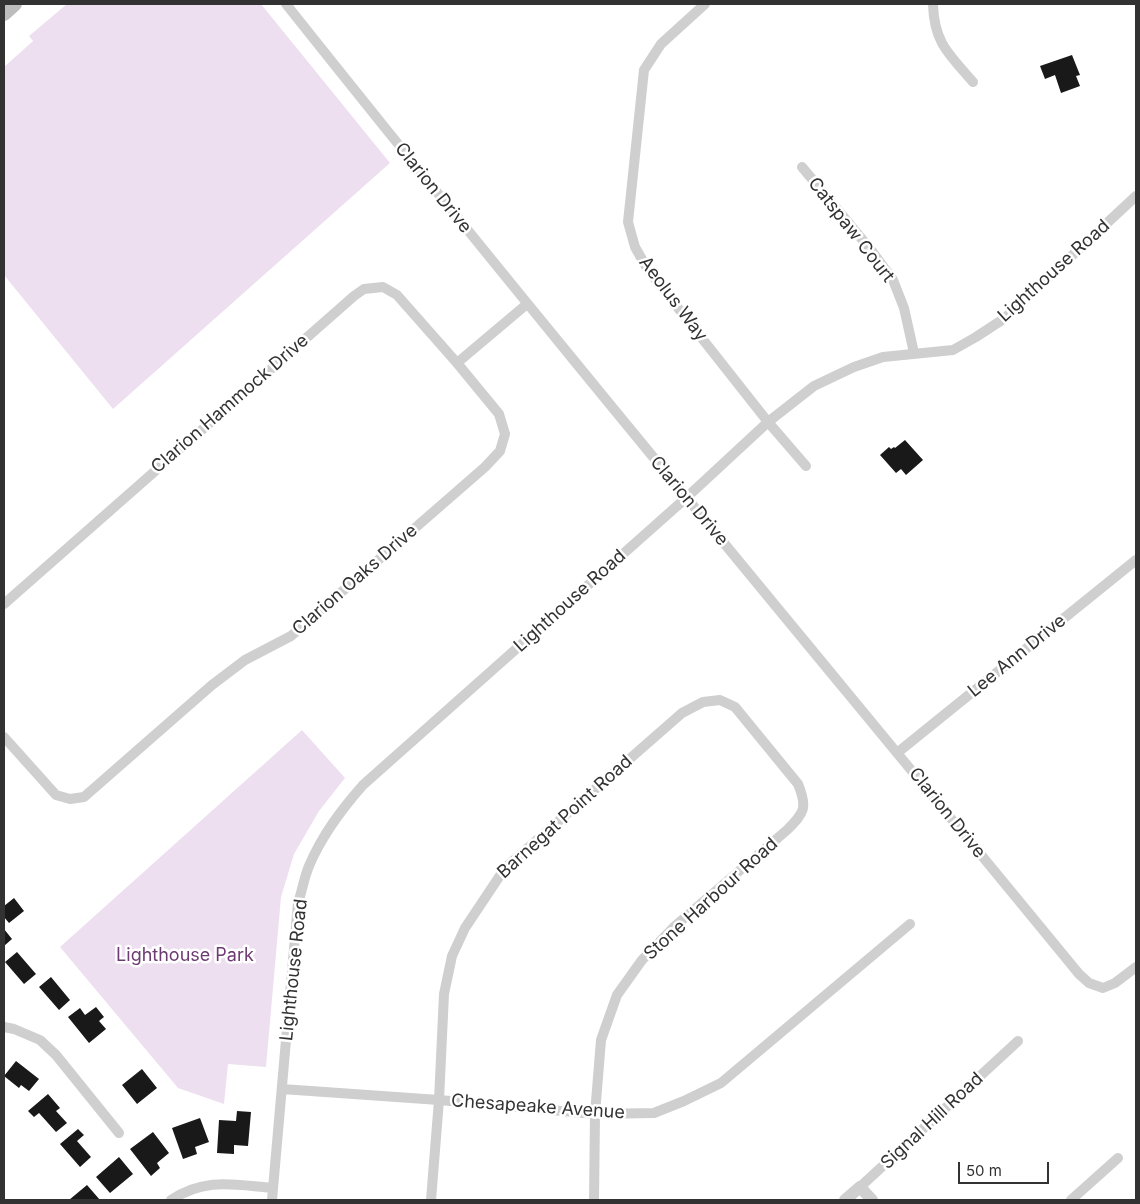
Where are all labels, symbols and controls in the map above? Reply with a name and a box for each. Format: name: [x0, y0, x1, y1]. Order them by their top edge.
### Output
street label: Clarion Drive: [390, 138, 476, 238]
street label: Catspaw Court: [803, 173, 899, 287]
street label: Lighthouse Road: [994, 215, 1114, 327]
street label: Aeolus Way: [634, 253, 712, 345]
street label: Clarion Hammock Drive: [147, 330, 313, 478]
street label: Clarion Drive: [645, 452, 733, 550]
street label: Clarion Oaks Drive: [288, 520, 422, 640]
street label: Lighthouse Road: [510, 545, 630, 657]
street label: Lee Ann Drive: [964, 610, 1070, 702]
street label: Barnegat Point Road: [493, 751, 637, 883]
street label: Clarion Drive: [904, 763, 990, 863]
street label: Stone Harbour Road: [640, 833, 782, 965]
street label: Lighthouse Road: [276, 898, 312, 1042]
park label: Lighthouse Park: [116, 945, 254, 967]
street label: Signal Hill Road: [876, 1068, 988, 1174]
street label: Chesapeake Avenue: [450, 1090, 626, 1124]
scale bar: [960, 1152, 1051, 1184]
text: 50 m: [966, 1161, 1002, 1180]

